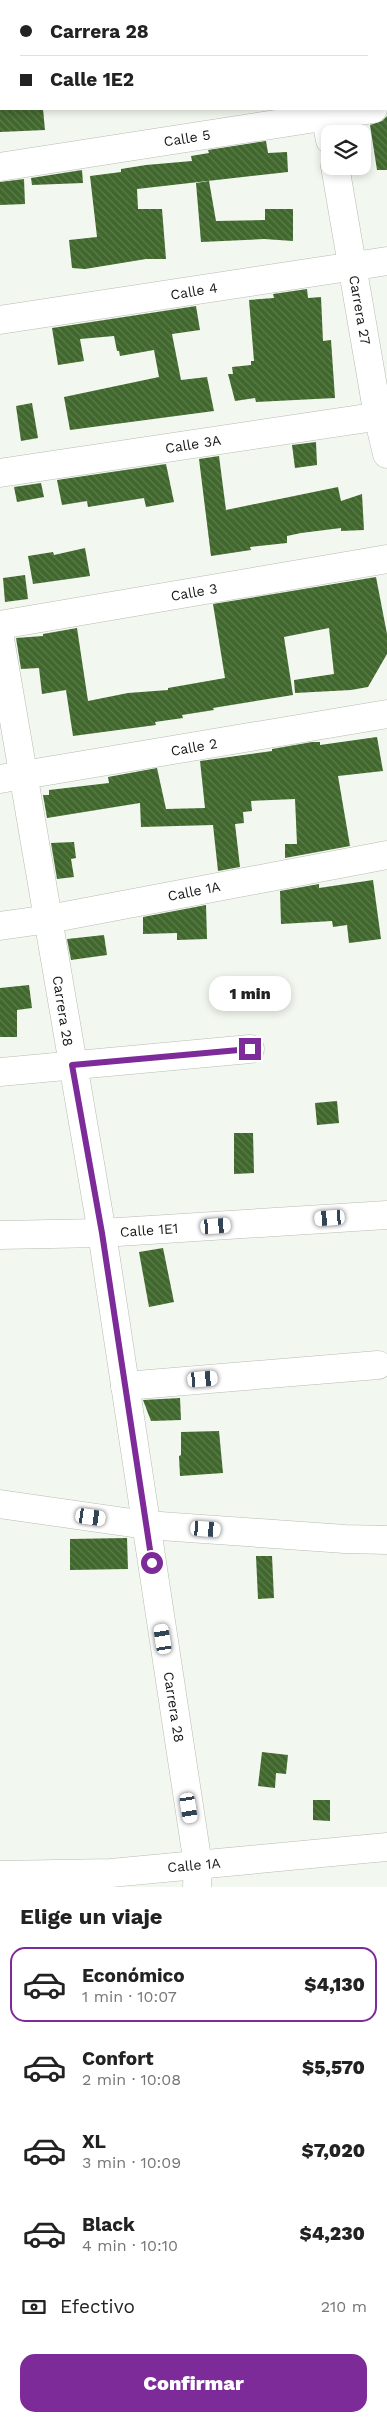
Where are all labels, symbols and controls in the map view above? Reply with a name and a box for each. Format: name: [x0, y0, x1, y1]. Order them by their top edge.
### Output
text: Carrera 28: [50, 20, 149, 43]
text: Calle 1E2: [50, 68, 134, 91]
map controls: [321, 125, 371, 175]
button: layers: [321, 125, 371, 175]
street label: Calle 5: [162, 126, 212, 150]
street label: Carrera 27: [346, 274, 374, 346]
street label: Calle 4: [169, 279, 219, 303]
street label: Calle 3A: [164, 432, 222, 456]
street label: Calle 3: [169, 580, 219, 604]
street label: Calle 2: [169, 735, 219, 759]
street label: Calle 1A: [166, 878, 222, 904]
street label: Carrera 28: [50, 974, 76, 1048]
callout: 1 min: [209, 976, 291, 1012]
text: 1 min: [229, 984, 271, 1003]
route end: [239, 1038, 261, 1060]
car: [314, 1209, 345, 1227]
car: [200, 1217, 231, 1235]
street label: Calle 1E1: [119, 1220, 179, 1240]
car: [187, 1370, 218, 1388]
car: [75, 1507, 106, 1527]
car: [190, 1520, 221, 1538]
route start: [141, 1552, 163, 1574]
car: [153, 1623, 172, 1655]
street label: Carrera 28: [161, 1670, 187, 1744]
car: [179, 1792, 198, 1824]
street label: Calle 1A: [167, 1855, 221, 1875]
text: Elige un viaje: [20, 1904, 163, 1929]
icon: car: [22, 1962, 67, 2007]
text: Económico: [82, 1964, 185, 1987]
text: $4,130: [304, 1973, 365, 1996]
text: 1 min · 10:07: [82, 1987, 177, 2006]
icon: car: [22, 2045, 67, 2090]
text: Confort: [82, 2047, 153, 2070]
text: $5,570: [302, 2056, 365, 2079]
text: 2 min · 10:08: [82, 2070, 181, 2089]
icon: car: [22, 2128, 67, 2173]
text: XL: [82, 2130, 106, 2153]
text: $7,020: [302, 2139, 365, 2162]
text: 3 min · 10:09: [82, 2153, 181, 2172]
icon: car: [22, 2211, 67, 2256]
text: Black: [82, 2213, 135, 2236]
text: $4,230: [299, 2222, 365, 2245]
text: 4 min · 10:10: [82, 2236, 178, 2255]
icon: cash: [20, 2293, 48, 2321]
text: Efectivo: [60, 2295, 135, 2318]
text: 210 m: [321, 2297, 367, 2316]
button: Confirmar: [20, 2354, 367, 2412]

